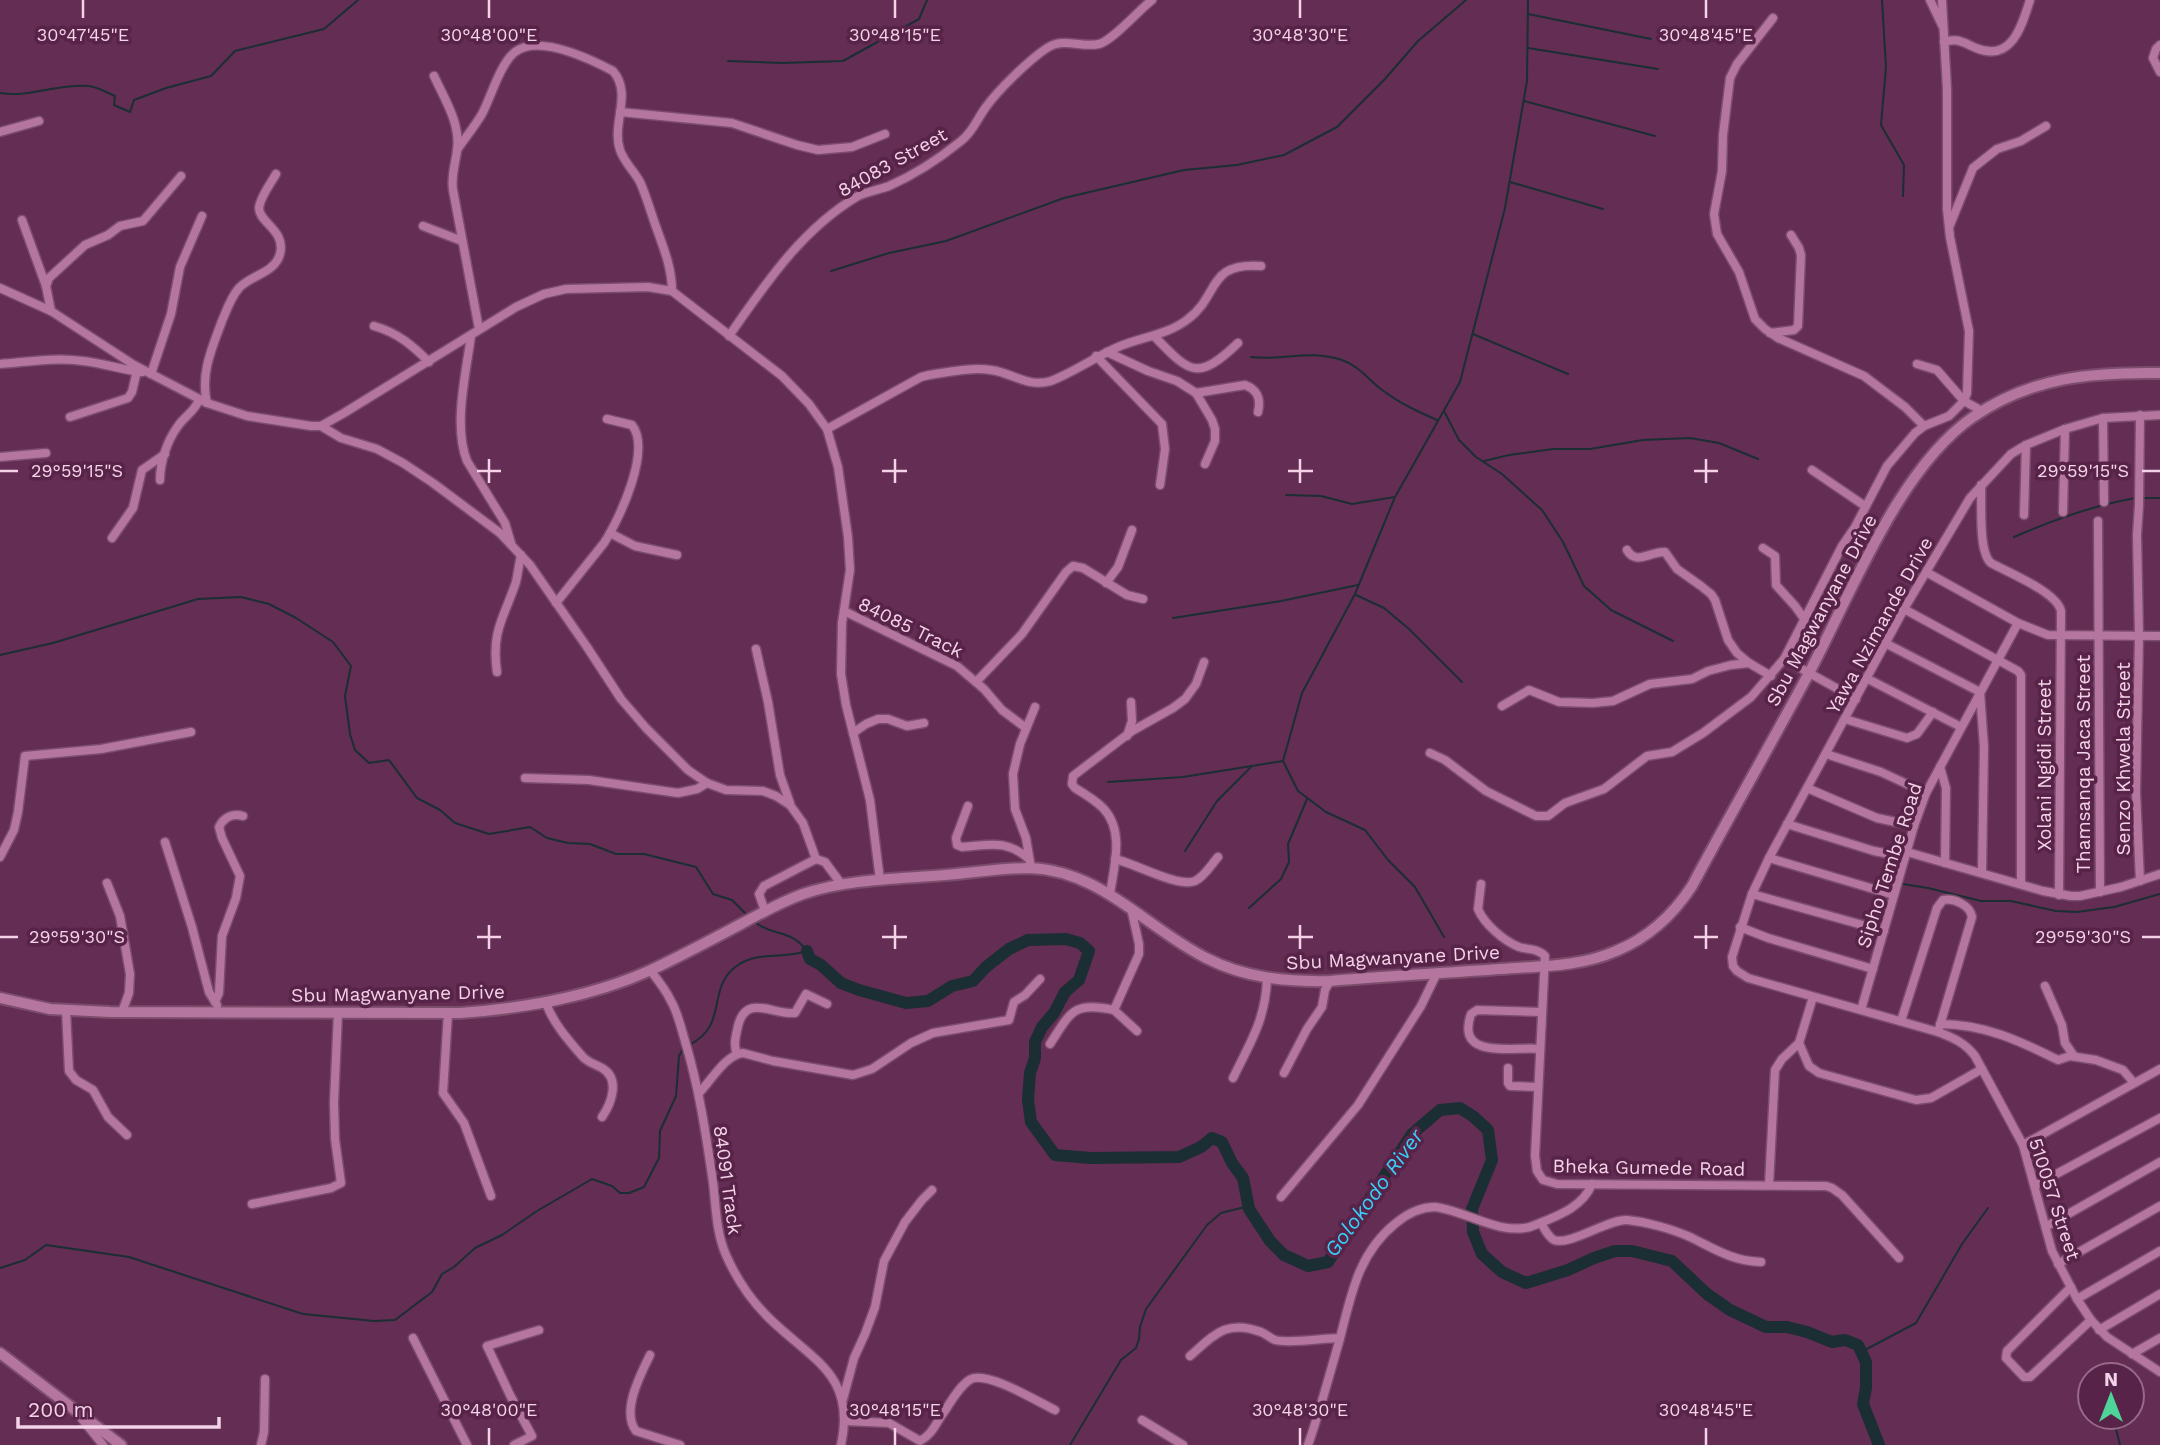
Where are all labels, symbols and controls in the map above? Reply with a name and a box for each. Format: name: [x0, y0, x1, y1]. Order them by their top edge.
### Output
text: 30°47'45"E: [37, 24, 129, 45]
text: 30°48'00"E: [441, 24, 537, 45]
text: 30°48'15"E: [849, 24, 941, 45]
text: 30°48'30"E: [1252, 24, 1348, 45]
text: 30°48'45"E: [1659, 24, 1753, 45]
street label: 84083 Street: [834, 123, 951, 202]
text: 29°59'15"S: [31, 460, 123, 481]
text: 29°59'15"S: [2037, 460, 2129, 481]
street label: Sbu Magwanyane Drive: [1761, 510, 1882, 710]
street label: Yawa Nzimande Drive: [1821, 533, 1938, 718]
street label: 84085 Track: [855, 592, 967, 663]
street label: Thamsanqa Jaca Street: [2072, 655, 2095, 873]
street label: Senzo Khwela Street: [2112, 662, 2135, 856]
street label: Xolani Ngidi Street: [2033, 679, 2056, 851]
street label: Sipho Tembe Road: [1852, 780, 1927, 951]
text: 29°59'30"S: [29, 926, 125, 947]
text: 29°59'30"S: [2035, 926, 2131, 947]
street label: Sbu Magwanyane Drive: [1286, 940, 1500, 975]
street label: Sbu Magwanyane Drive: [291, 980, 505, 1007]
water label: Golokodo River: [1319, 1123, 1429, 1261]
street label: 84091 Track: [708, 1124, 747, 1236]
street label: 510057 Street: [2024, 1135, 2085, 1263]
street label: Bheka Gumede Road: [1552, 1154, 1746, 1181]
north arrow: [2076, 1361, 2146, 1431]
text: N: [2104, 1368, 2118, 1391]
scale bar: [18, 1386, 219, 1430]
text: 200 m: [28, 1397, 94, 1422]
text: 30°48'00"E: [441, 1399, 537, 1420]
text: 30°48'15"E: [849, 1399, 941, 1420]
text: 30°48'30"E: [1252, 1399, 1348, 1420]
text: 30°48'45"E: [1659, 1399, 1753, 1420]

